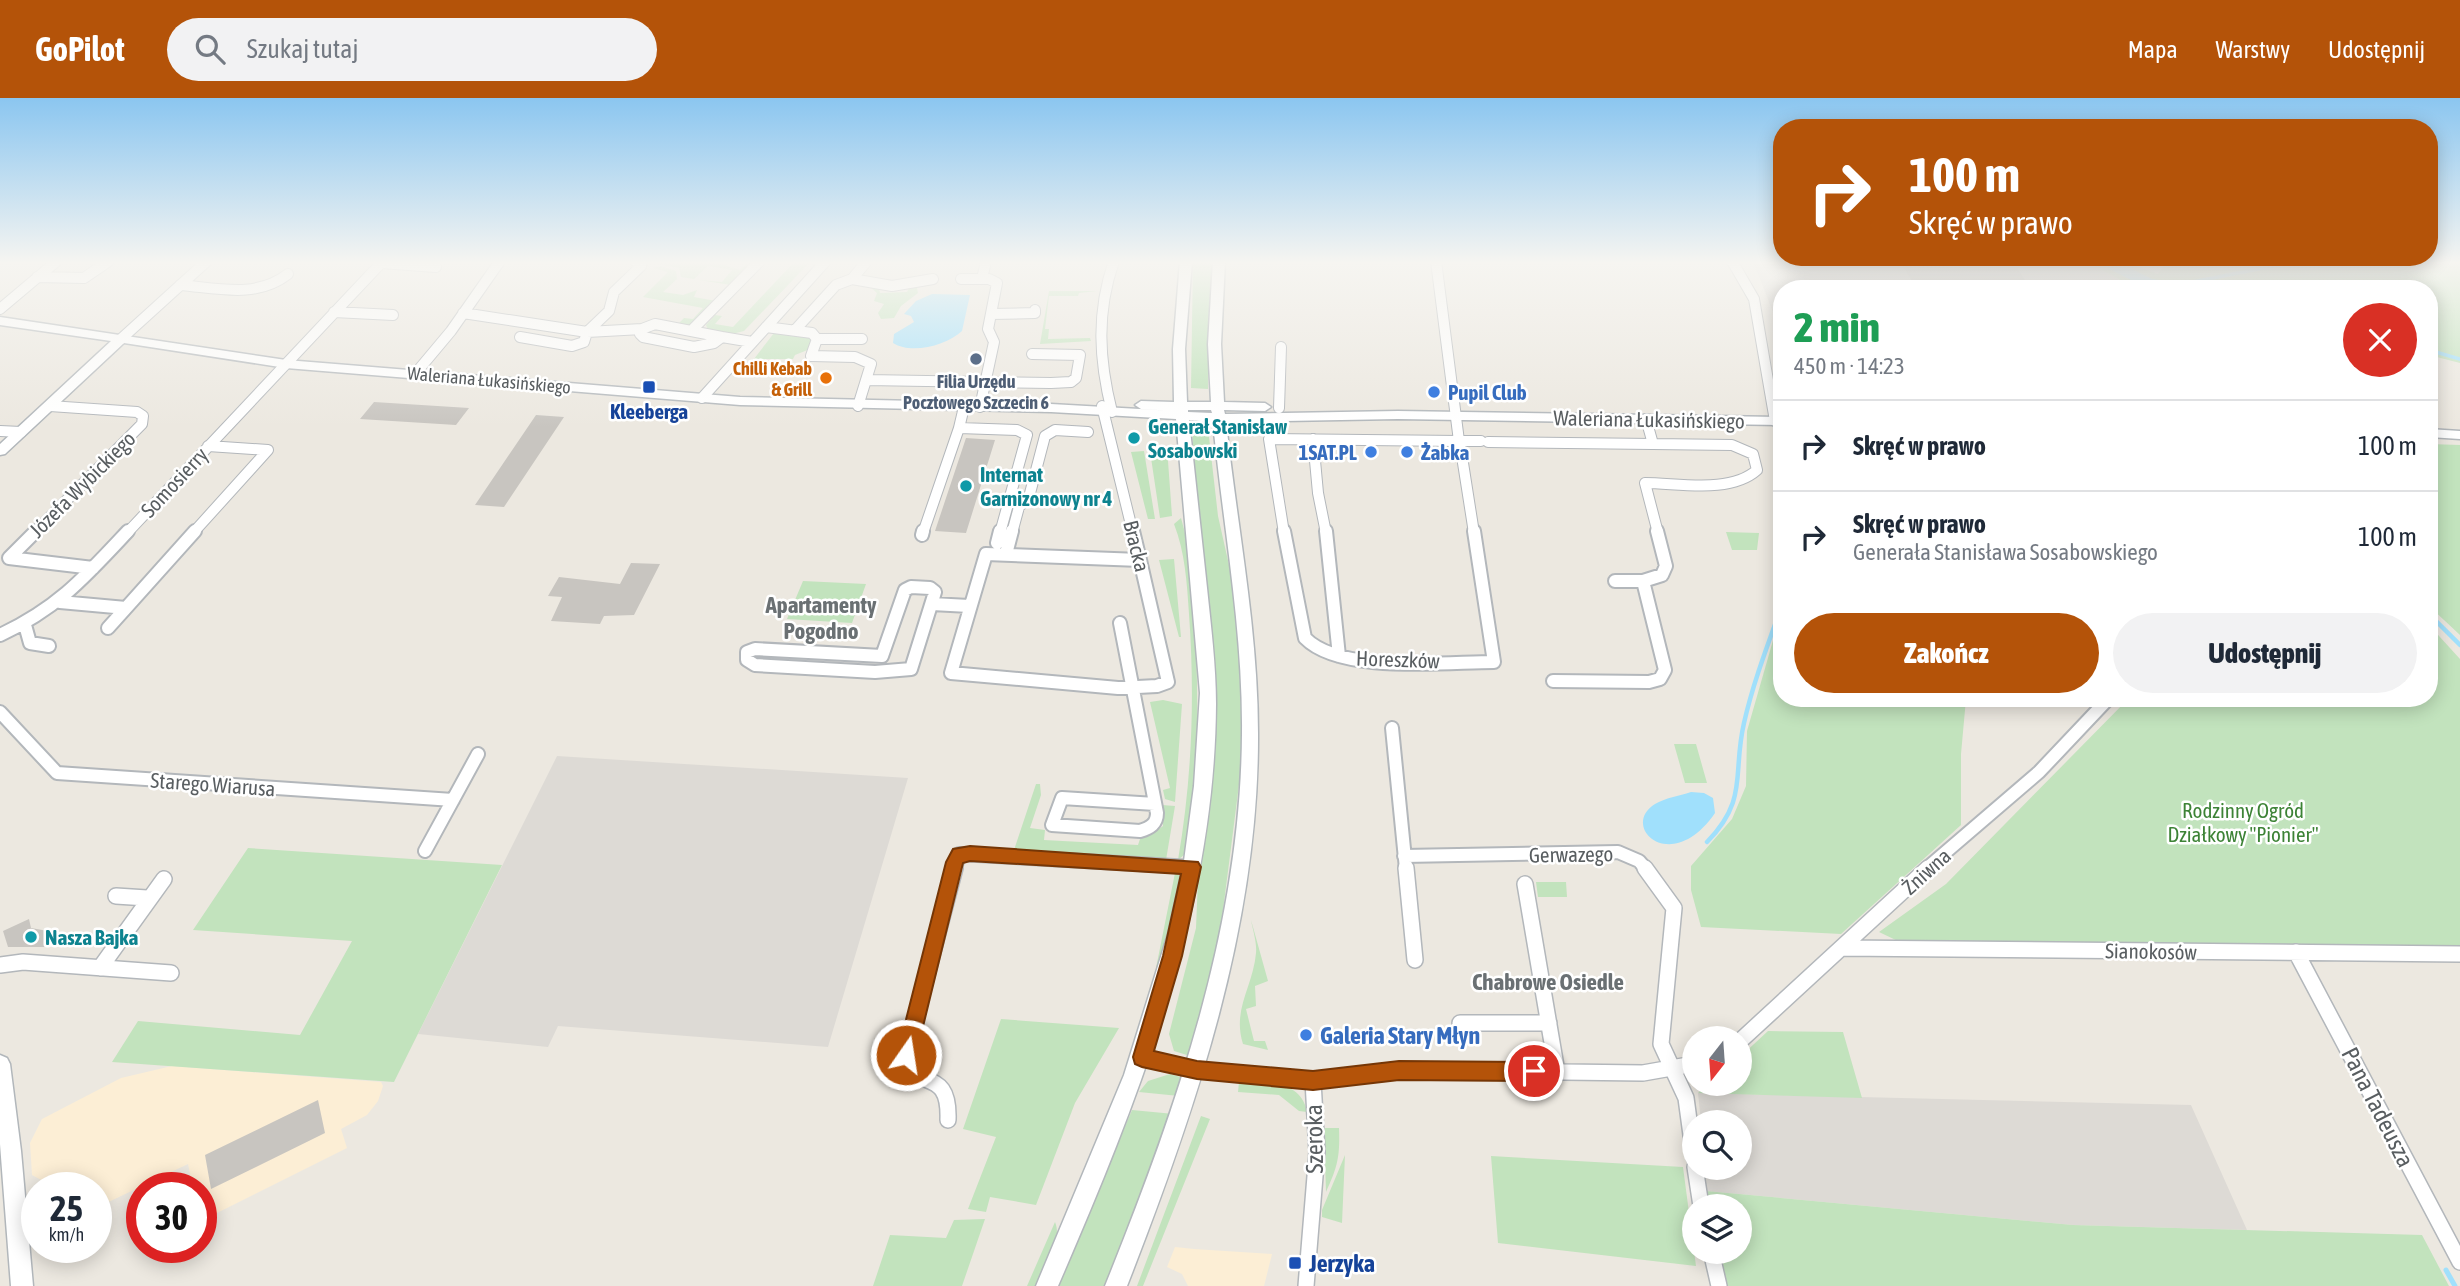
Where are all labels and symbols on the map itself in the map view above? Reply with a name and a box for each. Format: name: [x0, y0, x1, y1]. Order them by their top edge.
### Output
marker: Filia Urzędu Pocztowego Szczecin 6: [968, 351, 984, 367]
place label: Chilli Kebab & Grill: [733, 358, 812, 400]
street label: Waleriana Łukasińskiego: [406, 362, 572, 398]
marker: Chilli Kebab & Grill: [818, 370, 834, 386]
place label: Filia Urzędu Pocztowego Szczecin 6: [903, 371, 1049, 413]
marker: Kleeberga: [641, 379, 657, 395]
place label: Pupil Club: [1448, 380, 1527, 404]
marker: Pupil Club: [1426, 384, 1442, 400]
place label: Kleeberga: [610, 399, 688, 423]
street label: Waleriana Łukasińskiego: [1553, 405, 1745, 433]
place label: Generał Stanisław Sosabowski: [1148, 414, 1288, 462]
street label: Józefa Wybickiego: [24, 426, 140, 542]
marker: Generał Stanisław Sosabowski: [1126, 430, 1142, 446]
place label: 1SAT.PL: [1299, 440, 1357, 464]
place label: Żabka: [1421, 440, 1469, 464]
street label: Somosierry: [136, 442, 213, 522]
marker: 1SAT.PL: [1363, 444, 1379, 460]
marker: Żabka: [1399, 444, 1415, 460]
place label: Internat Garnizonowy nr 4: [980, 462, 1112, 510]
marker: Internat Garnizonowy nr 4: [958, 478, 974, 494]
street label: Bracka: [1119, 518, 1155, 574]
district label: Apartamenty Pogodno: [765, 592, 877, 644]
street label: Horeszków: [1356, 646, 1441, 672]
street label: Starego Wiarusa: [150, 768, 276, 800]
park label: Rodzinny Ogród Działkowy "Pionier": [2167, 798, 2319, 846]
street label: Gerwazego: [1529, 841, 1613, 867]
street label: Żniwna: [1897, 843, 1955, 899]
place label: Nasza Bajka: [45, 925, 139, 949]
marker: Nasza Bajka: [23, 929, 39, 945]
street label: Sianokosów: [2105, 938, 2198, 964]
district label: Chabrowe Osiedle: [1472, 969, 1624, 995]
position arrow: [869, 1018, 943, 1092]
place label: Galeria Stary Młyn: [1320, 1022, 1480, 1049]
north arrow: [1682, 1026, 1752, 1096]
marker: Galeria Stary Młyn: [1298, 1027, 1314, 1043]
pin: [1504, 1041, 1564, 1101]
street label: Pana Tadeusza: [2336, 1043, 2420, 1171]
street label: Szeroka: [1300, 1104, 1328, 1174]
speed limit sign: 30: [126, 1172, 217, 1263]
place label: Jerzyka: [1308, 1250, 1375, 1277]
marker: Jerzyka: [1287, 1255, 1303, 1271]

